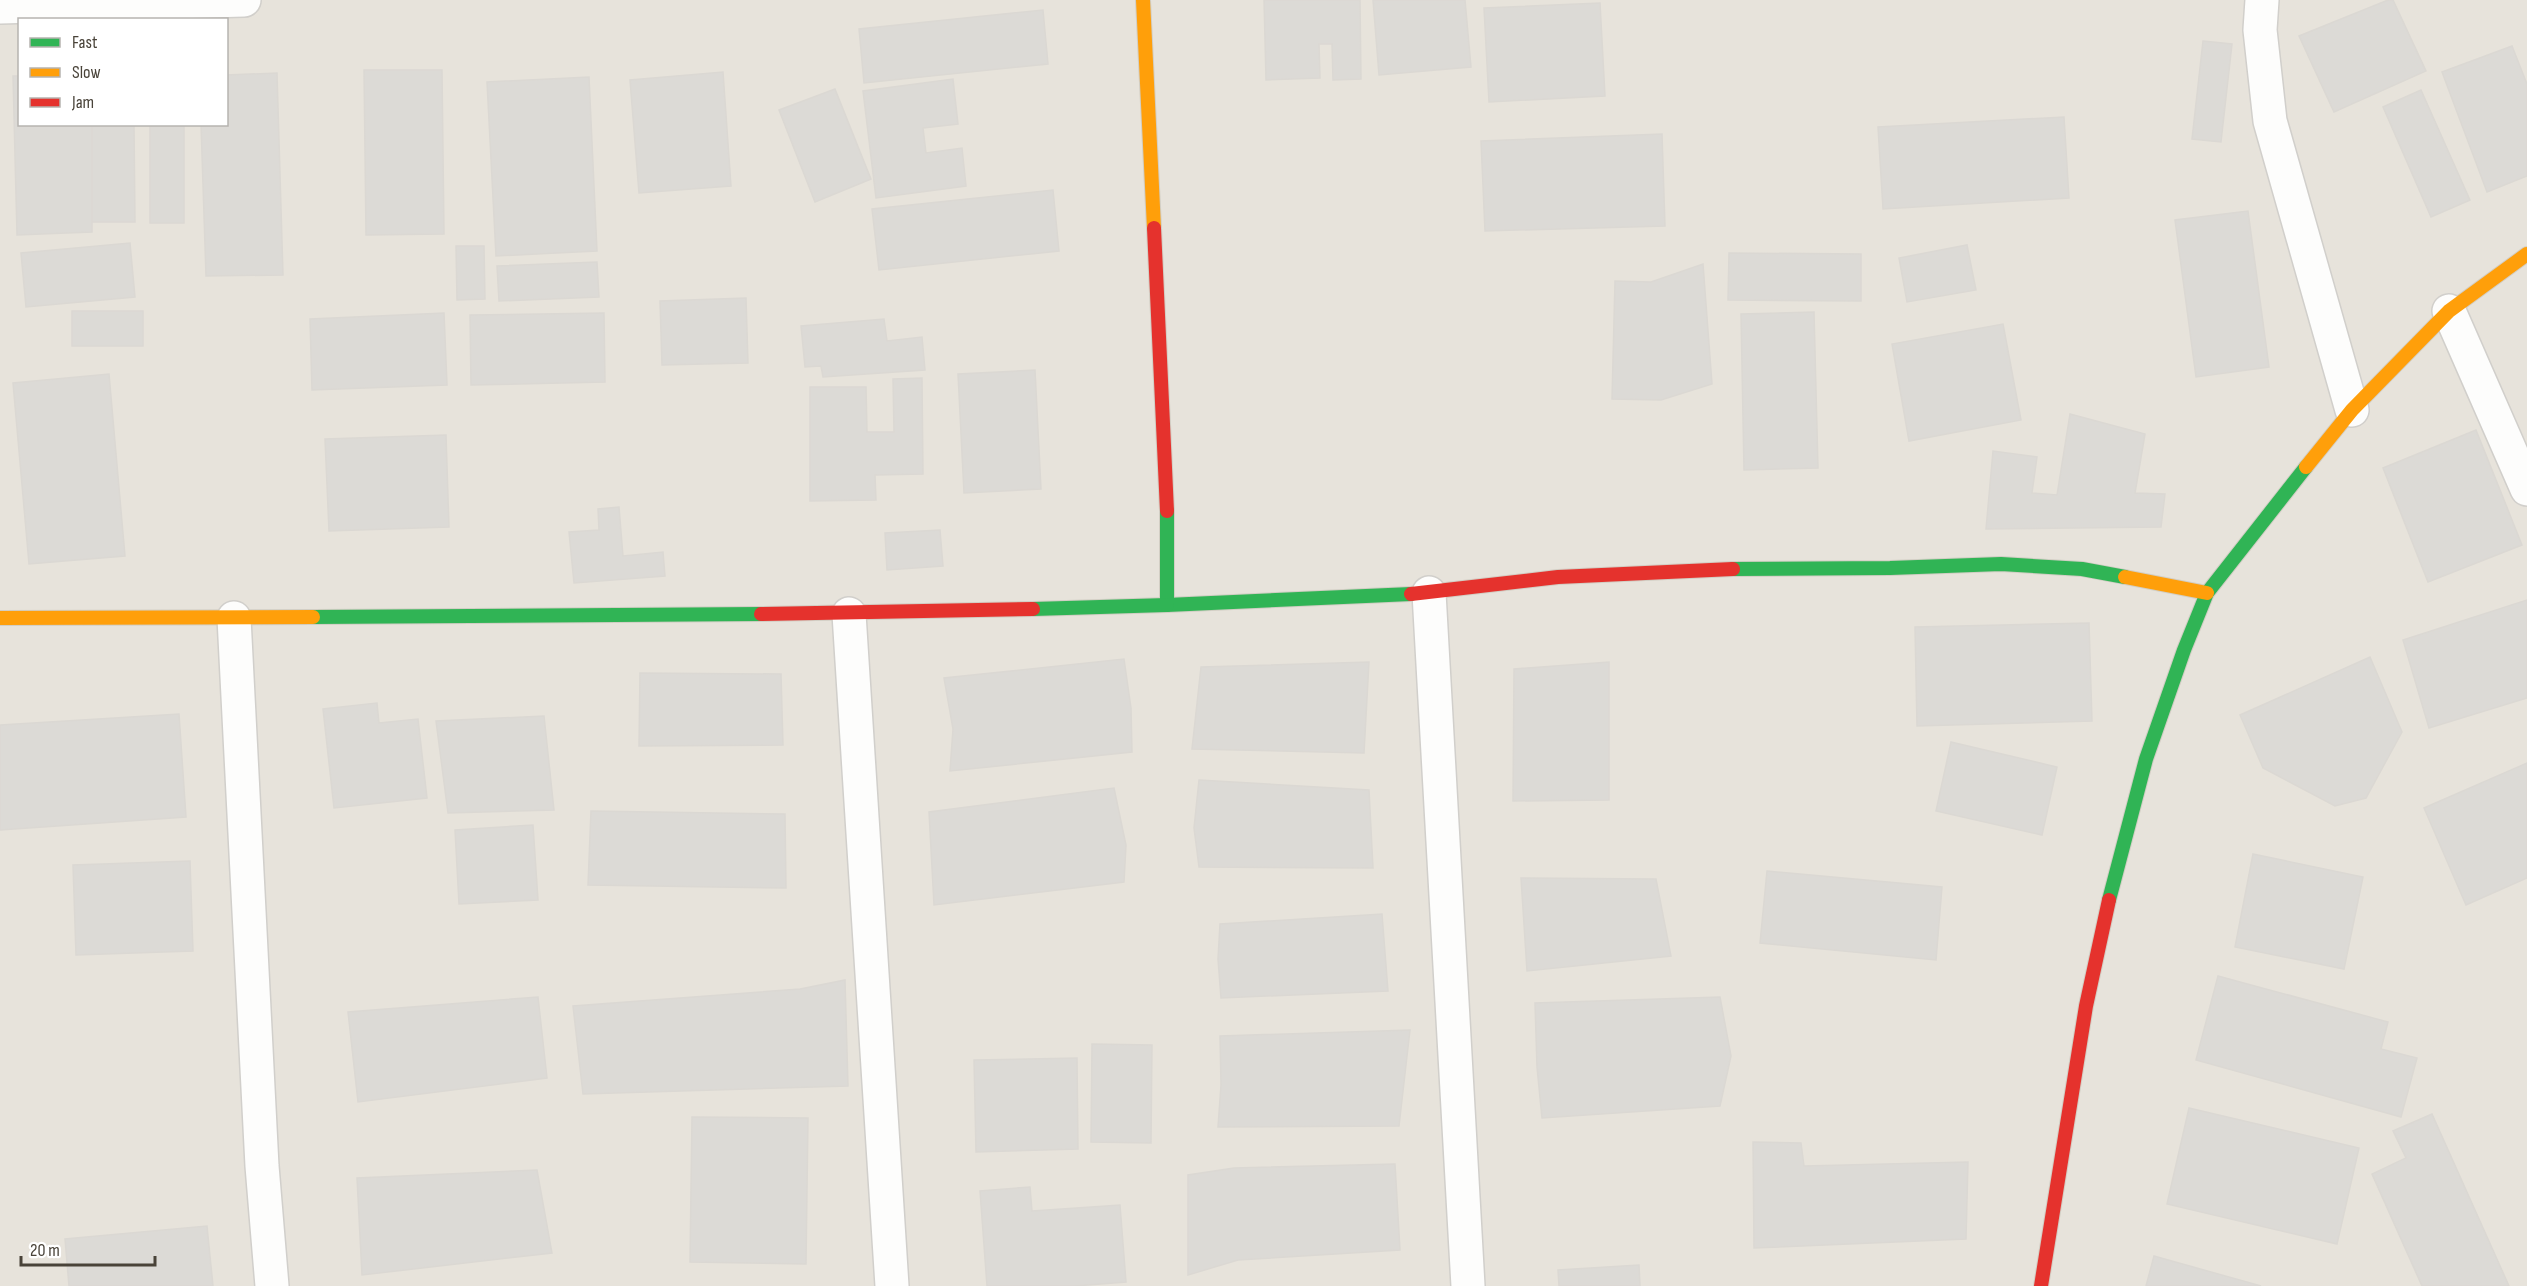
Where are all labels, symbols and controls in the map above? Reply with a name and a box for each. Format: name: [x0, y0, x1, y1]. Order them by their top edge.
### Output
legend: [18, 18, 228, 126]
text: Fast: [72, 32, 98, 53]
text: Slow: [72, 62, 101, 83]
text: Jam: [71, 92, 94, 113]
scale bar: [21, 1229, 154, 1267]
text: 20 m: [30, 1240, 60, 1261]

